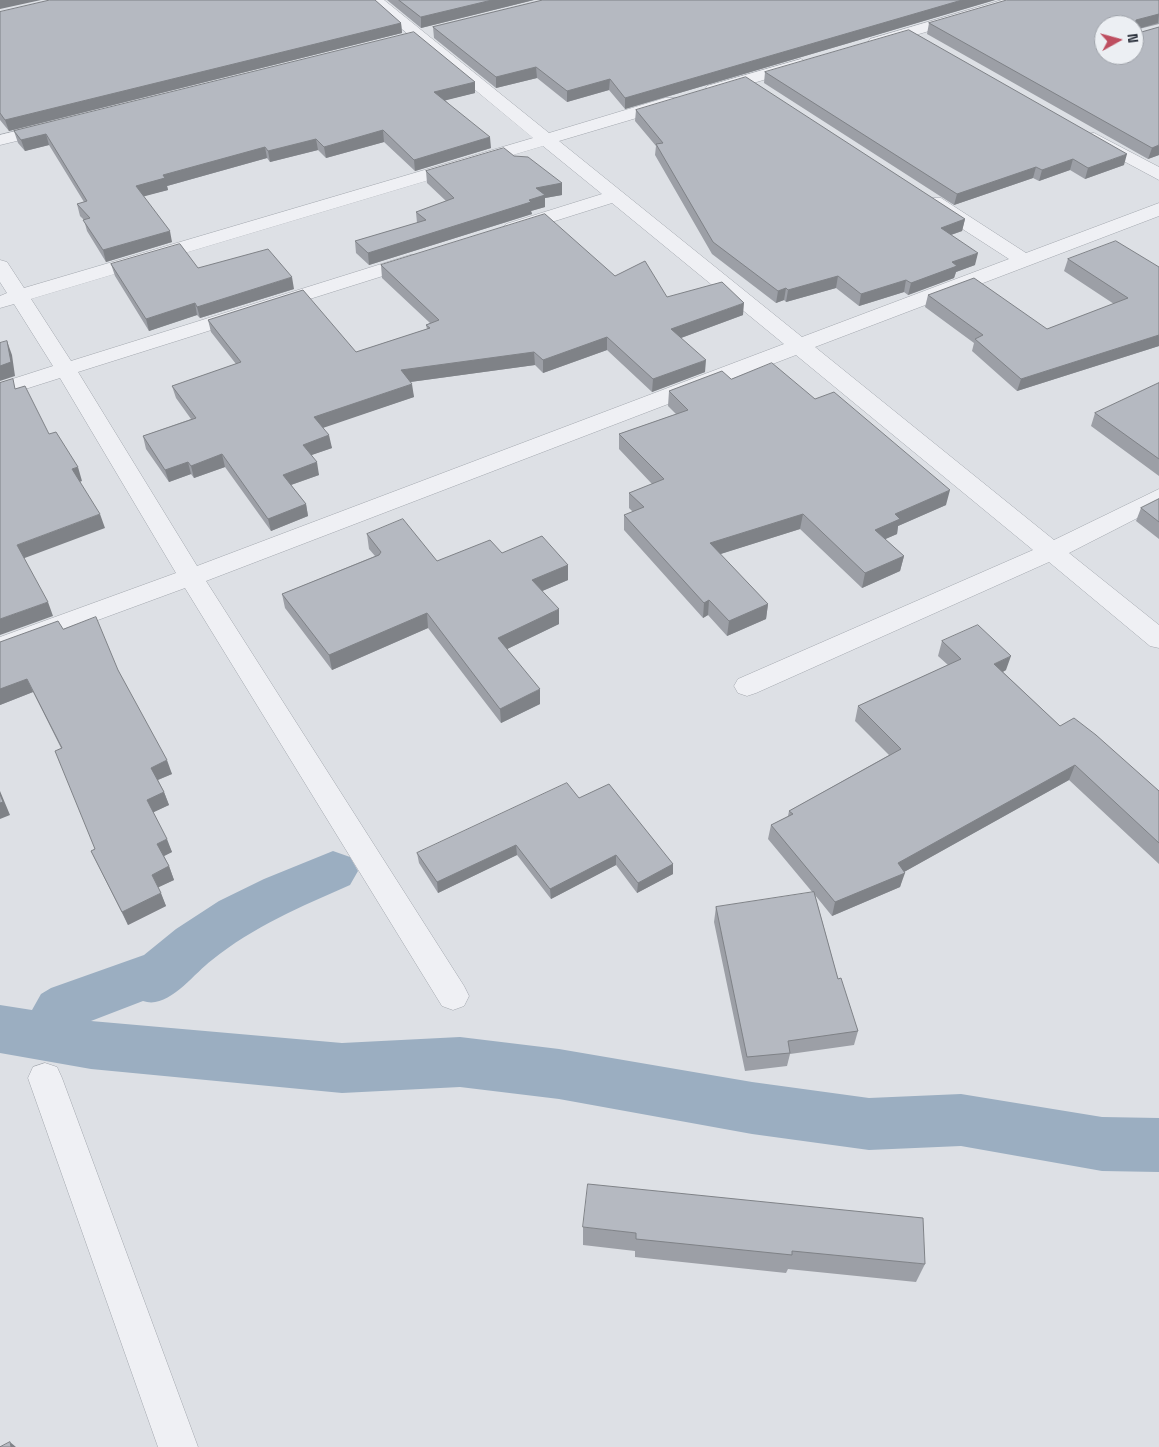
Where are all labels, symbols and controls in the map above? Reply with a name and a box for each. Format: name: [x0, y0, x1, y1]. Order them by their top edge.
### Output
north arrow: [1094, 15, 1144, 65]
text: N: [1123, 33, 1142, 44]

